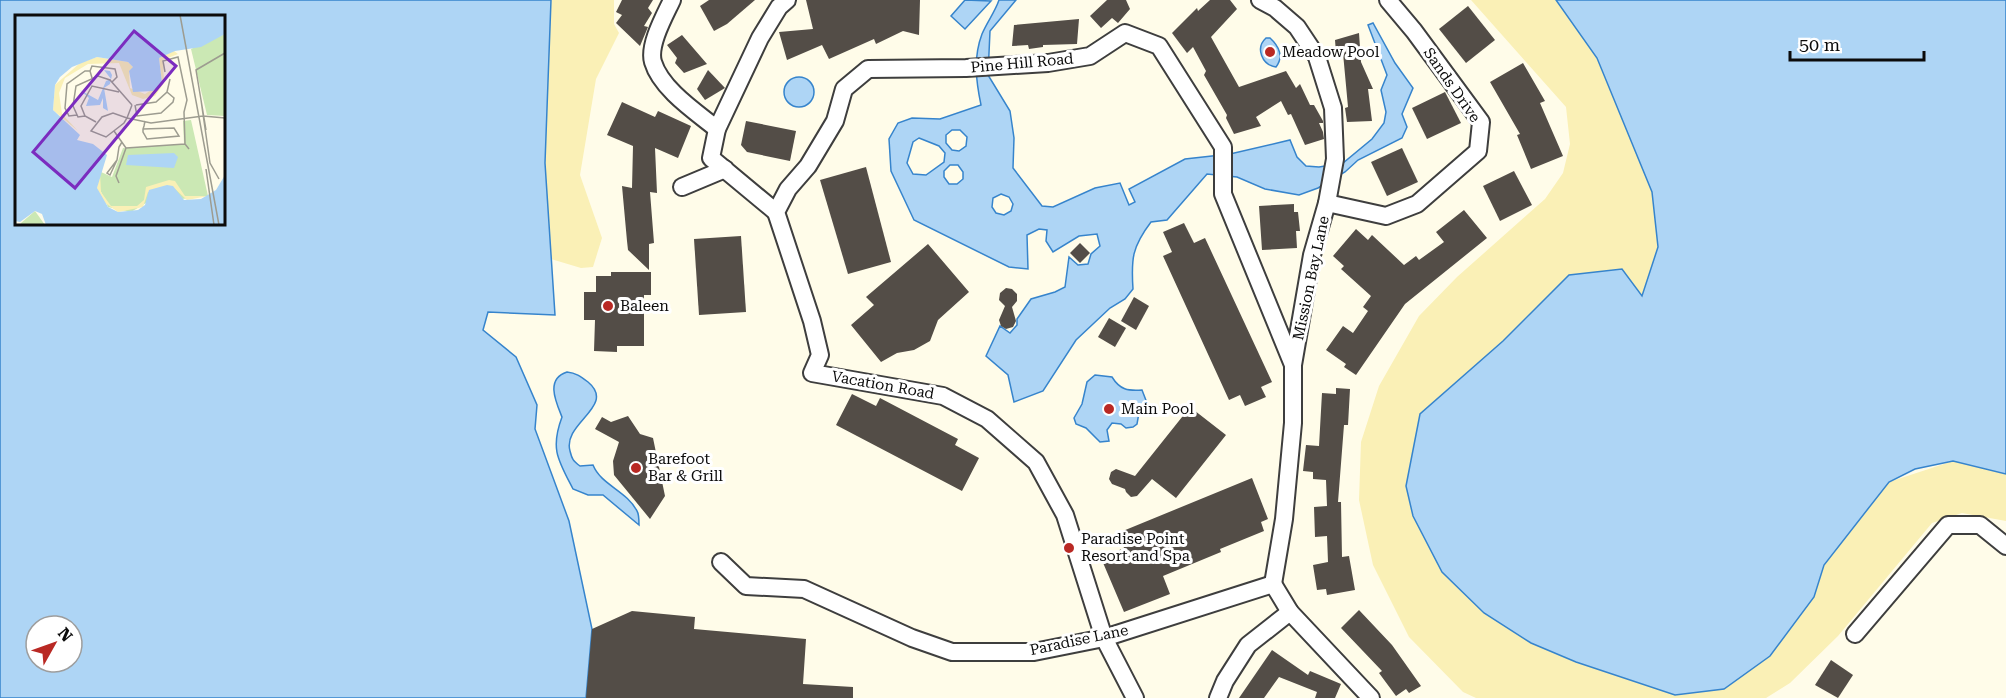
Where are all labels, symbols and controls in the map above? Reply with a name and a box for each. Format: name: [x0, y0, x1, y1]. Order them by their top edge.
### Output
inset map: [15, 15, 225, 225]
scale bar: [1790, 24, 1924, 62]
text: 50 m: [1799, 34, 1840, 55]
place label: Meadow Pool: [1282, 43, 1380, 61]
street label: Sands Drive: [1420, 44, 1484, 126]
marker: Meadow Pool: [1263, 45, 1277, 59]
street label: Pine Hill Road: [970, 49, 1075, 76]
street label: Mission Bay Lane: [1289, 214, 1333, 342]
place label: Baleen: [620, 297, 669, 315]
marker: Baleen: [601, 299, 615, 313]
street label: Vacation Road: [830, 367, 936, 403]
place label: Main Pool: [1121, 400, 1194, 418]
marker: Main Pool: [1102, 402, 1116, 416]
place label: Barefoot Bar & Grill: [648, 450, 723, 485]
marker: Barefoot Bar & Grill: [629, 461, 643, 475]
place label: Paradise Point Resort and Spa: [1081, 530, 1190, 565]
marker: Paradise Point Resort and Spa: [1062, 541, 1076, 555]
north arrow: [24, 614, 84, 674]
street label: Paradise Lane: [1028, 621, 1130, 659]
text: N: [54, 624, 76, 646]

